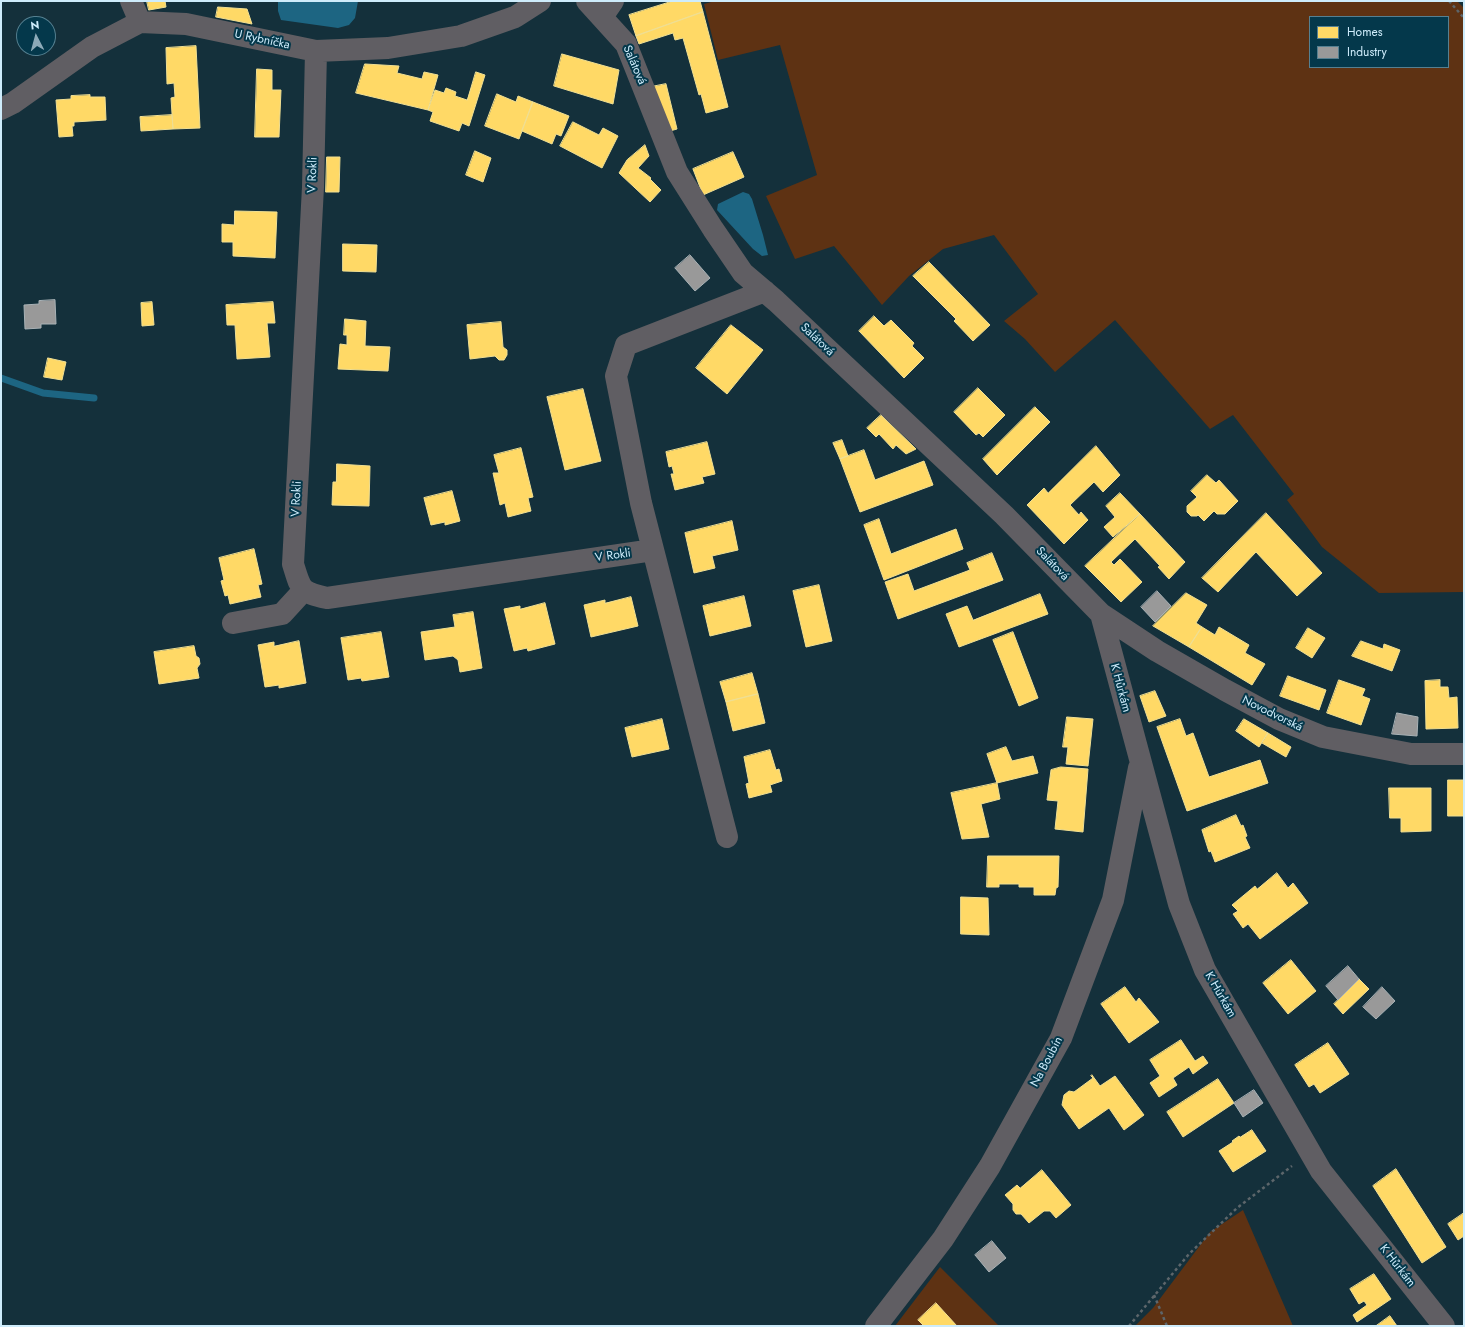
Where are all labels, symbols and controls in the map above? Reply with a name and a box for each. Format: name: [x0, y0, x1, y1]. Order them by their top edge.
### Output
north arrow: [16, 16, 56, 56]
legend: [1309, 16, 1449, 68]
text: N: [30, 17, 40, 33]
text: Homes: [1347, 23, 1383, 41]
street label: U Rybníčka: [233, 27, 291, 53]
street label: Salátová: [619, 43, 649, 87]
text: Industry: [1347, 43, 1387, 61]
street label: V Rokli: [305, 157, 321, 193]
street label: Salátová: [797, 321, 837, 359]
street label: V Rokli: [289, 481, 305, 517]
street label: Salátová: [1032, 544, 1072, 584]
street label: V Rokli: [594, 546, 632, 566]
street label: K Hůrkám: [1107, 662, 1133, 714]
street label: Novodvorská: [1239, 693, 1305, 735]
street label: K Hůrkám: [1201, 970, 1239, 1020]
street label: Na Boubín: [1028, 1035, 1066, 1089]
street label: K Hůrkám: [1376, 1242, 1418, 1290]

